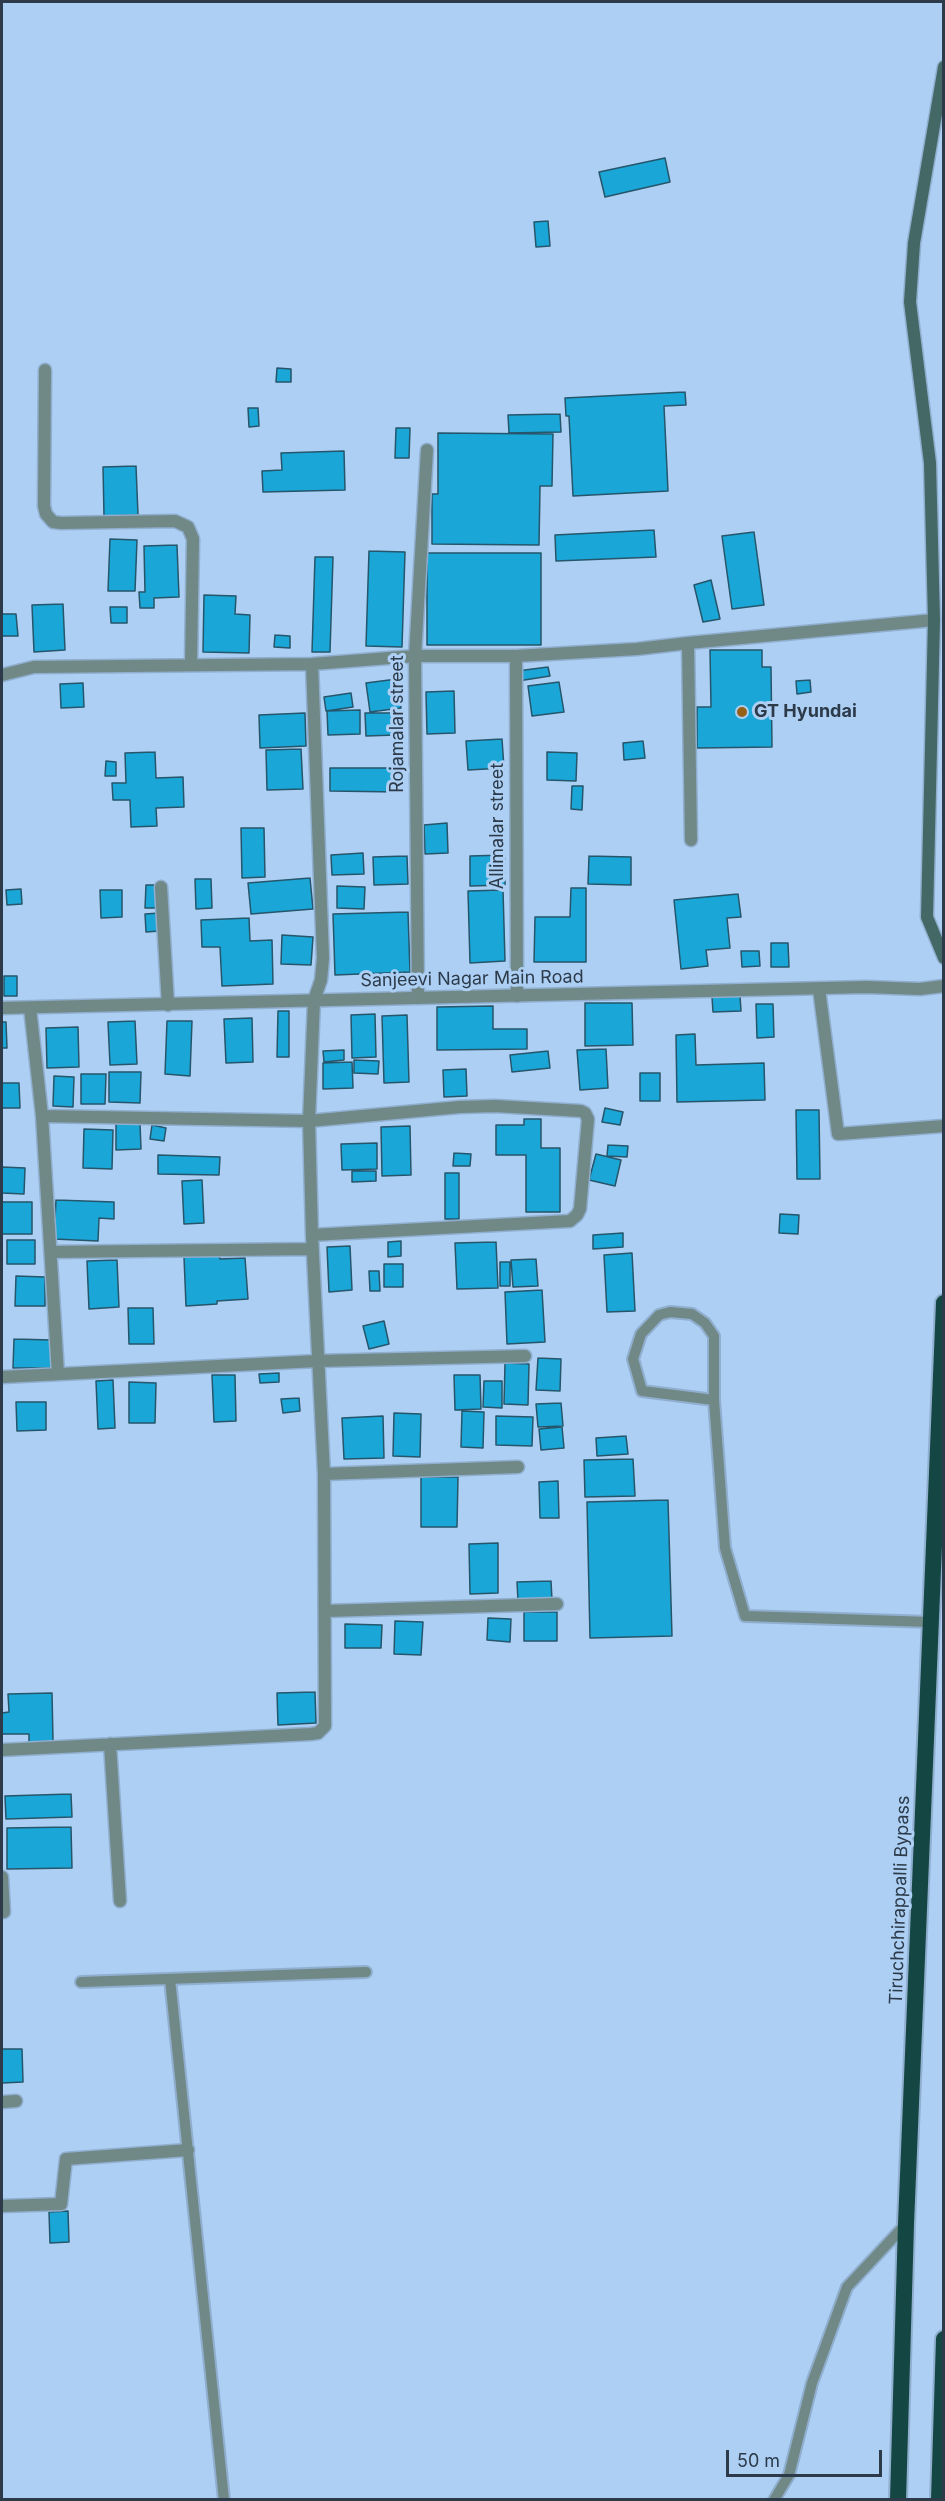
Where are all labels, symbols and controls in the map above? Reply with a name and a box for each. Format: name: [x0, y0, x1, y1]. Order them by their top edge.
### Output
street label: Rojamalar street: [387, 655, 409, 793]
place label: GT Hyundai: [754, 701, 857, 723]
marker: GT Hyundai: [735, 705, 749, 719]
street label: Allimalar street: [487, 763, 509, 889]
street label: Sanjeevi Nagar Main Road: [360, 966, 584, 992]
street label: Tiruchchirappalli Bypass: [886, 1795, 914, 2005]
scale bar: [729, 2438, 885, 2476]
text: 50 m: [737, 2450, 780, 2471]

